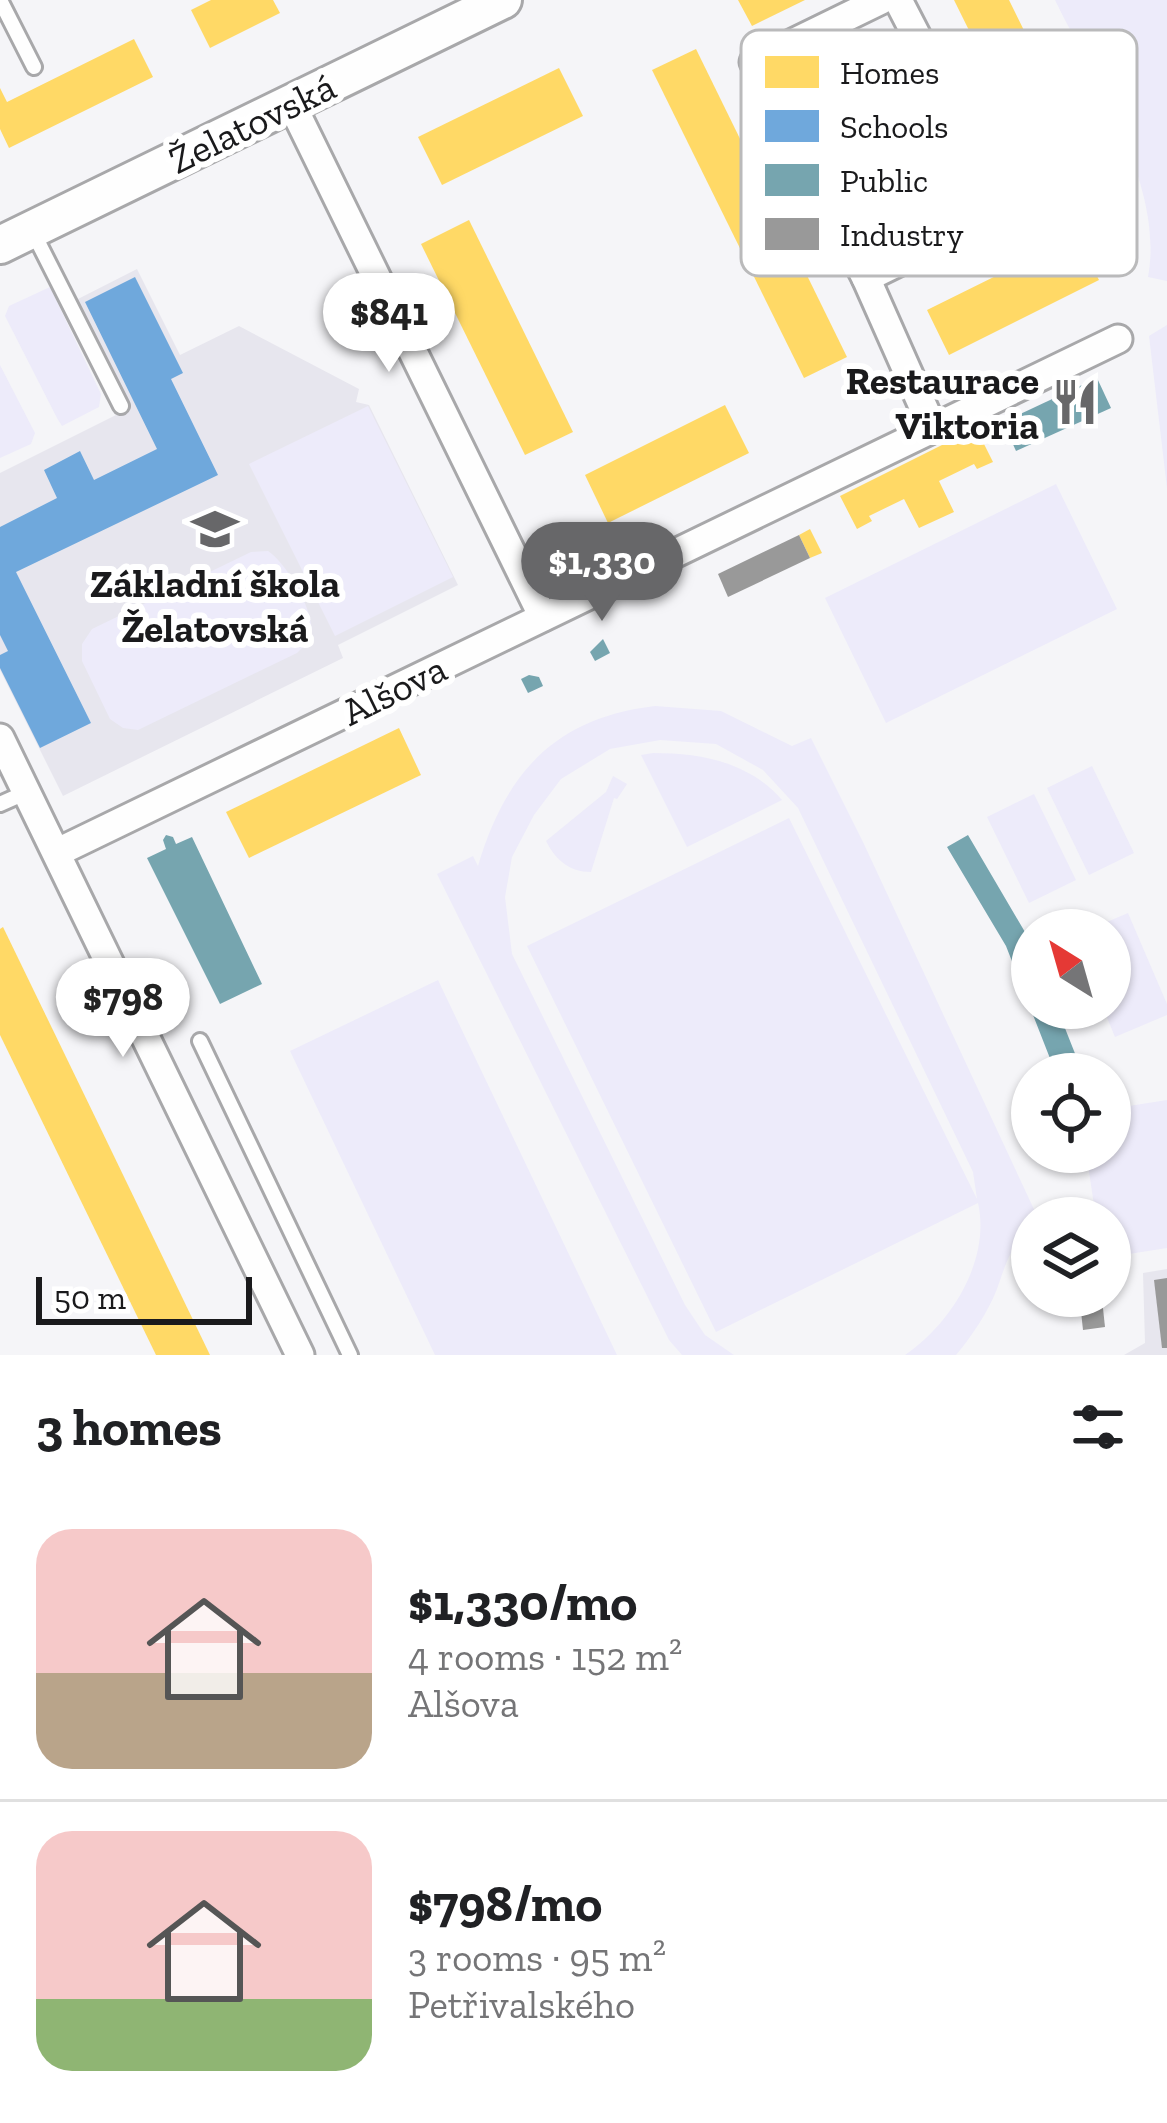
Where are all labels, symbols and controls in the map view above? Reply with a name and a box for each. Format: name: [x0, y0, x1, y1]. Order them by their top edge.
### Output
legend: [741, 30, 1137, 276]
text: Homes: [840, 53, 940, 92]
street label: Želatovská: [161, 62, 343, 183]
text: Schools: [840, 107, 948, 146]
text: Public: [840, 161, 928, 200]
text: Industry: [840, 215, 964, 254]
pin: $841: [318, 273, 460, 375]
text: $841: [350, 288, 428, 335]
place label: Restaurace Viktoria: [845, 357, 1039, 449]
restaurant icon: Restaurace Viktoria: [1050, 377, 1100, 427]
school or university icon: Základní škola Želatovská: [190, 504, 240, 554]
pin: $1,330: [504, 522, 700, 624]
text: $1,330: [548, 537, 656, 584]
place label: Základní škola Želatovská: [90, 560, 340, 652]
street label: Alšova: [334, 645, 454, 735]
north arrow: [1011, 909, 1131, 1029]
map controls: [1011, 909, 1131, 1317]
pin: $798: [52, 958, 194, 1060]
text: $798: [83, 973, 163, 1020]
button: locate: [1011, 1053, 1131, 1173]
button: layers: [1011, 1197, 1131, 1317]
scale bar: [36, 1271, 252, 1324]
text: 50 m: [54, 1278, 126, 1317]
icon: filters: [1065, 1394, 1131, 1460]
text: 3 homes: [36, 1397, 222, 1458]
text: $1,330/mo: [408, 1572, 637, 1633]
icon: home: [132, 1577, 276, 1721]
text: 4 rooms · 152 m²: [408, 1633, 682, 1680]
text: Alšova: [408, 1680, 519, 1727]
text: $798/mo: [408, 1873, 602, 1934]
icon: home: [132, 1879, 276, 2023]
text: 3 rooms · 95 m²: [408, 1934, 666, 1981]
text: Petřivalského: [408, 1981, 635, 2028]

